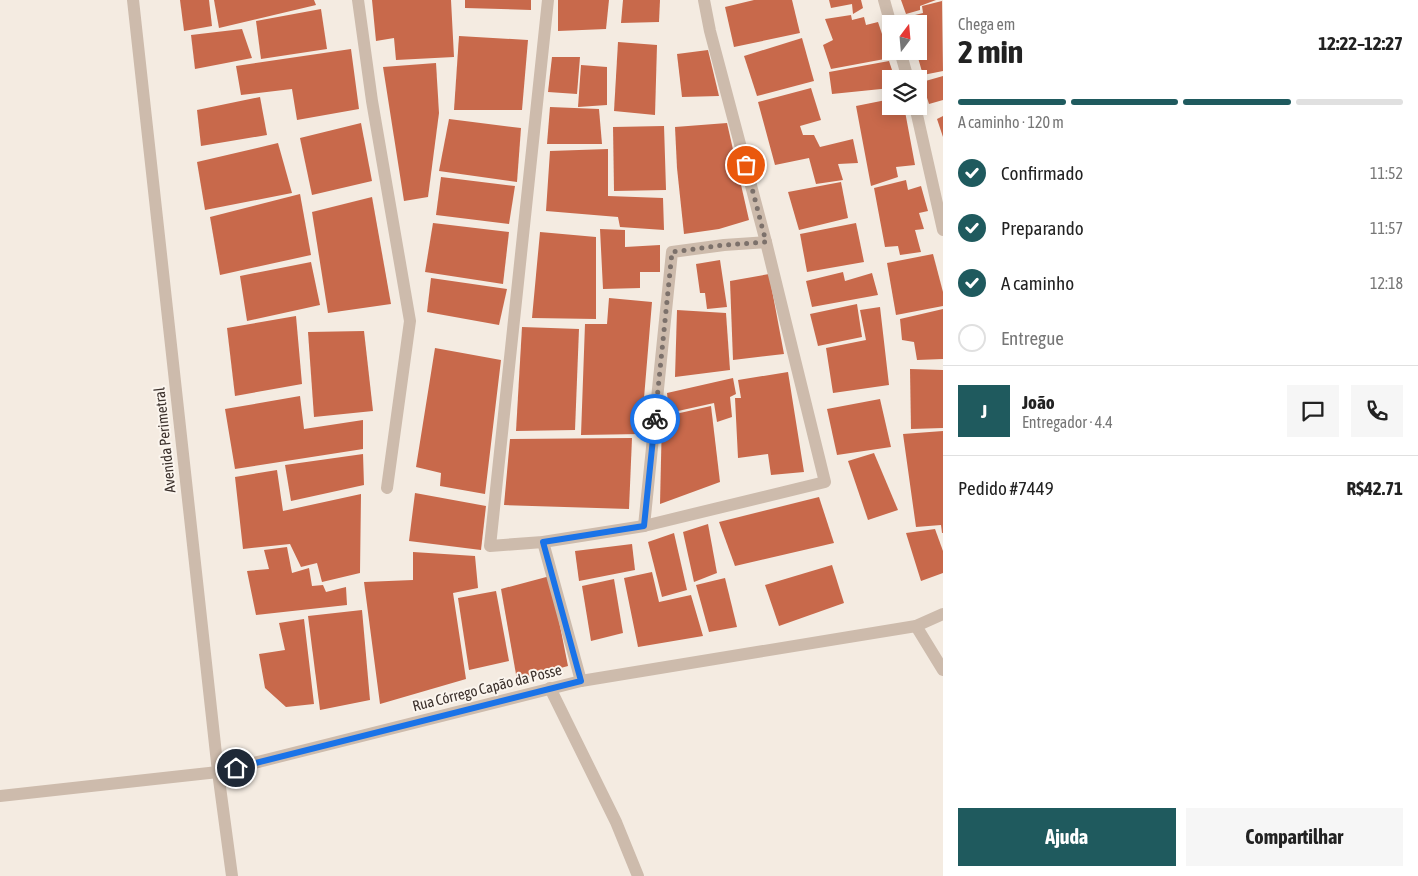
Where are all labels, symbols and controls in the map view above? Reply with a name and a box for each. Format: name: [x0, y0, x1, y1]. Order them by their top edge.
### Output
north arrow: [882, 15, 928, 60]
map controls: [882, 15, 927, 115]
text: Chega em: [958, 15, 1015, 33]
text: 12:22–12:27: [1318, 32, 1403, 54]
text: 2 min: [958, 33, 1023, 70]
button: layers: [882, 70, 927, 115]
text: A caminho · 120 m: [958, 113, 1064, 131]
pin: [725, 144, 767, 186]
icon: bag: [732, 151, 760, 179]
icon: check: [958, 159, 986, 187]
text: Confirmado: [1001, 162, 1083, 184]
text: 11:52: [1370, 164, 1403, 182]
icon: check: [958, 214, 986, 242]
text: Preparando: [1001, 217, 1084, 239]
text: 11:57: [1370, 219, 1403, 237]
icon: check: [958, 269, 986, 297]
text: A caminho: [1001, 272, 1074, 294]
text: 12:18: [1370, 274, 1403, 292]
text: Entregue: [1001, 327, 1064, 349]
button: chat: [1287, 385, 1339, 437]
button: phone: [1351, 385, 1403, 437]
street label: Avenida Perimetral: [151, 386, 178, 494]
text: João: [1022, 391, 1055, 413]
courier: [630, 394, 680, 444]
text: J: [981, 400, 987, 422]
icon: bike: [641, 405, 669, 433]
text: Entregador · 4.4: [1022, 413, 1113, 431]
text: Pedido #7449: [958, 477, 1054, 499]
text: R$42.71: [1346, 477, 1403, 499]
street label: Rua Córrego Capão da Posse: [410, 661, 563, 714]
pin: [215, 747, 257, 789]
icon: home: [222, 754, 250, 782]
button: Ajuda: [958, 808, 1176, 866]
button: Compartilhar: [1186, 808, 1403, 866]

